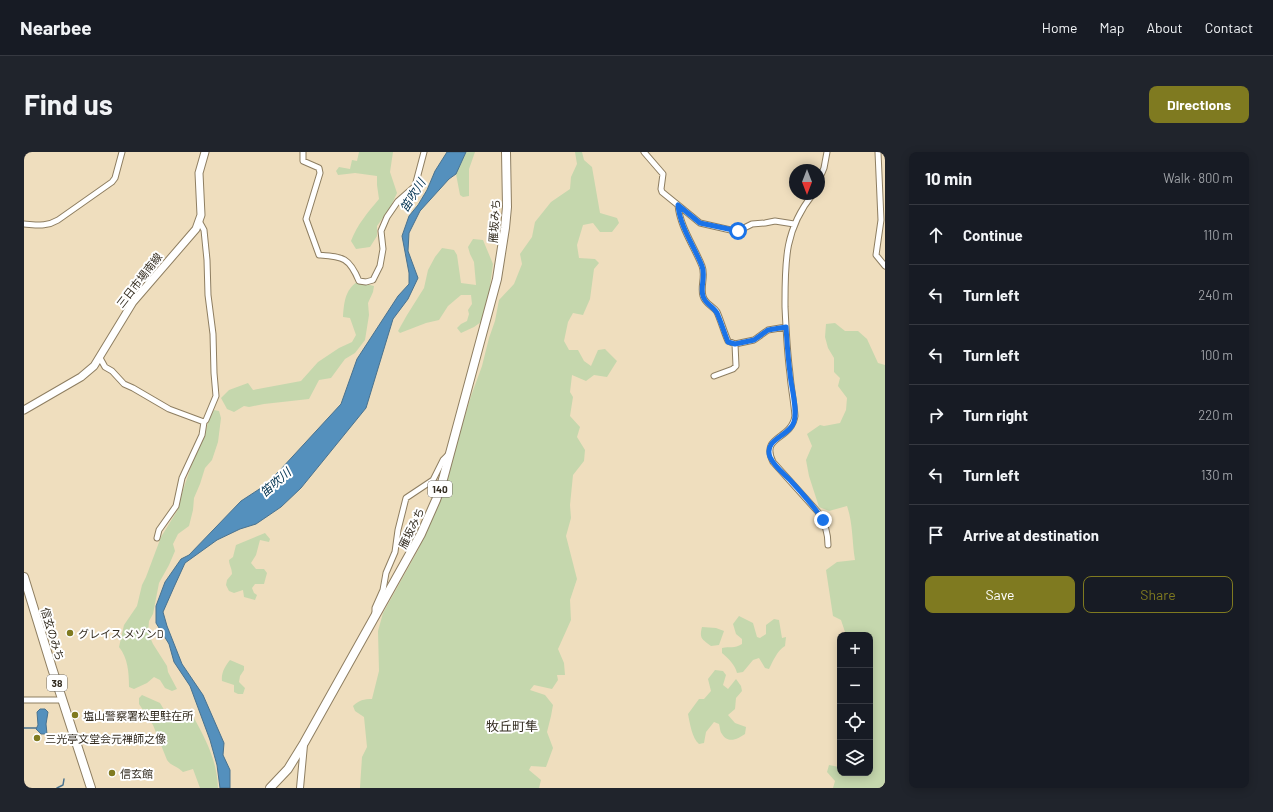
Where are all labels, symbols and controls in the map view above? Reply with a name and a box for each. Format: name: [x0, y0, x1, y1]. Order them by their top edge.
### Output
text: Nearbee: [20, 16, 92, 39]
text: Home: [1042, 19, 1078, 36]
text: Map: [1100, 19, 1124, 36]
text: About: [1146, 19, 1183, 36]
text: Contact: [1205, 19, 1253, 36]
button: Directions: [1149, 86, 1249, 123]
text: Find us: [24, 87, 113, 121]
north arrow: [789, 164, 825, 200]
text: 10 min: [925, 168, 972, 188]
text: Walk · 800 m: [1163, 170, 1233, 186]
water label: 笛吹川: [397, 174, 429, 214]
street label: 雁坂みち: [486, 199, 502, 243]
route start: [729, 222, 747, 240]
icon: ahead: [925, 224, 947, 246]
text: Continue: [963, 226, 1023, 244]
text: 110 m: [1203, 227, 1233, 243]
street label: 三日市場南線: [114, 250, 164, 310]
icon: left: [925, 284, 947, 306]
text: Turn left: [963, 286, 1019, 304]
text: 240 m: [1198, 287, 1233, 303]
icon: left: [925, 344, 947, 366]
text: Turn left: [963, 346, 1019, 364]
text: 100 m: [1200, 347, 1233, 363]
icon: right: [925, 404, 947, 426]
text: Turn right: [963, 406, 1028, 424]
text: 220 m: [1198, 407, 1233, 423]
water label: 笛吹川: [257, 464, 295, 499]
icon: left: [925, 464, 947, 486]
text: Turn left: [963, 466, 1019, 484]
text: 130 m: [1201, 467, 1233, 483]
road number: 140: [428, 481, 452, 497]
street label: 雁坂みち: [396, 505, 426, 551]
route end: [814, 511, 832, 529]
icon: arrive: [925, 524, 947, 546]
text: Arrive at destination: [963, 526, 1099, 544]
button: Save: [925, 576, 1075, 613]
button: Share: [1083, 576, 1233, 613]
street label: 信玄のみち: [39, 606, 67, 662]
place label: グレイス メゾンD: [78, 627, 164, 640]
marker: グレイス メゾンD: [65, 628, 75, 638]
map controls: [837, 632, 873, 776]
button: +: [837, 632, 873, 668]
button: −: [837, 668, 873, 704]
road number: 38: [47, 675, 67, 691]
button: locate: [837, 704, 873, 740]
place label: 塩山警察署松里駐在所: [83, 709, 194, 722]
marker: 塩山警察署松里駐在所: [70, 710, 80, 720]
district label: 牧丘町隼: [486, 718, 538, 734]
place label: 三光亭文堂会元禅師之像: [45, 732, 166, 745]
marker: 三光亭文堂会元禅師之像: [32, 733, 42, 743]
button: layers: [837, 740, 873, 776]
place label: 信玄館: [120, 767, 153, 780]
marker: 信玄館: [107, 768, 117, 778]

